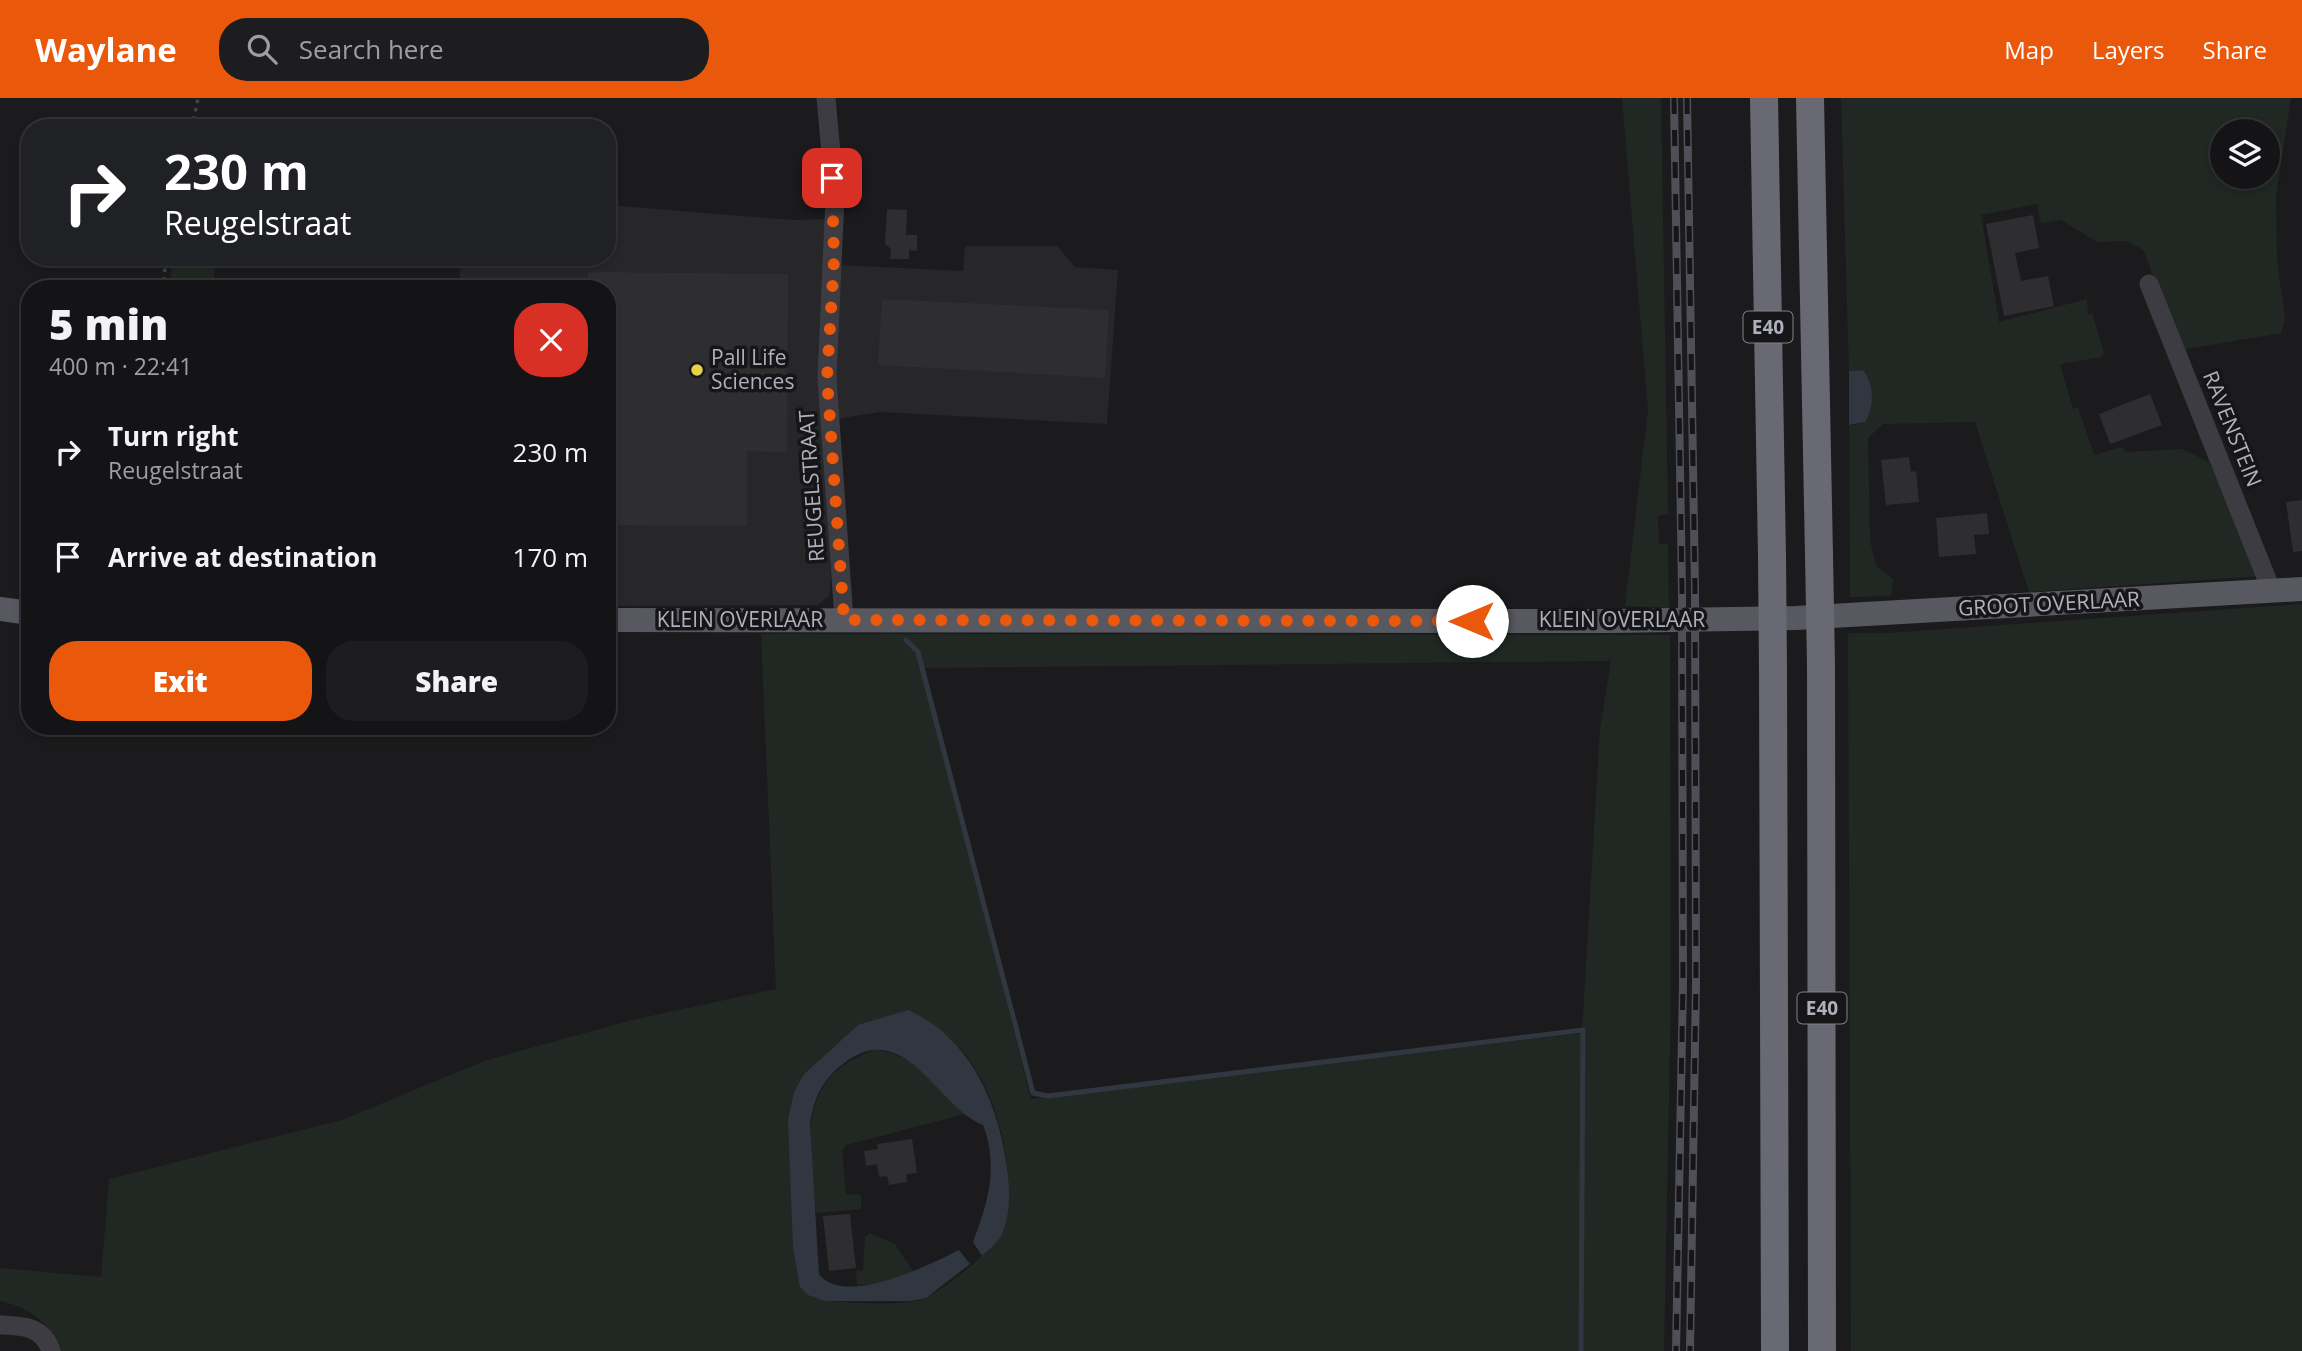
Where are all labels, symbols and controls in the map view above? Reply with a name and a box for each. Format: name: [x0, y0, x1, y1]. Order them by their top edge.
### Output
search box: [219, 18, 709, 81]
text: Waylane: [35, 27, 177, 72]
icon: search: [243, 30, 281, 68]
text: Search here: [299, 31, 444, 67]
text: Map: [2004, 33, 2054, 66]
text: Layers: [2092, 33, 2165, 66]
text: Share: [2203, 33, 2267, 66]
map controls: [2210, 119, 2280, 189]
button: layers: [2210, 119, 2280, 189]
text: 230 m: [164, 138, 309, 204]
icon: right: [49, 147, 140, 238]
pin: [802, 148, 862, 208]
icon: arrive: [813, 159, 851, 197]
text: Reugelstraat: [164, 201, 351, 244]
text: 5 min: [49, 295, 168, 352]
button: close: [514, 303, 588, 377]
road number: E40: [1744, 312, 1792, 342]
place label: Pall Life Sciences: [711, 343, 794, 395]
text: 400 m · 22:41: [49, 350, 192, 382]
marker: Pall Life Sciences: [689, 362, 705, 378]
street label: RAVENSTEIN: [2197, 367, 2269, 491]
street label: REUGELSTRAAT: [792, 409, 830, 563]
text: Turn right: [108, 418, 239, 454]
icon: right: [49, 433, 87, 471]
text: 230 m: [513, 434, 588, 470]
text: Reugelstraat: [108, 454, 243, 486]
icon: arrive: [49, 538, 87, 576]
text: Arrive at destination: [108, 539, 377, 575]
text: 170 m: [513, 539, 588, 575]
position arrow: [1435, 584, 1509, 658]
street label: GROOT OVERLAAR: [1957, 584, 2141, 622]
street label: KLEIN OVERLAAR: [657, 605, 823, 633]
street label: KLEIN OVERLAAR: [1539, 605, 1705, 633]
button: Exit: [49, 641, 312, 721]
button: Share: [326, 641, 588, 721]
road number: E40: [1798, 992, 1846, 1024]

